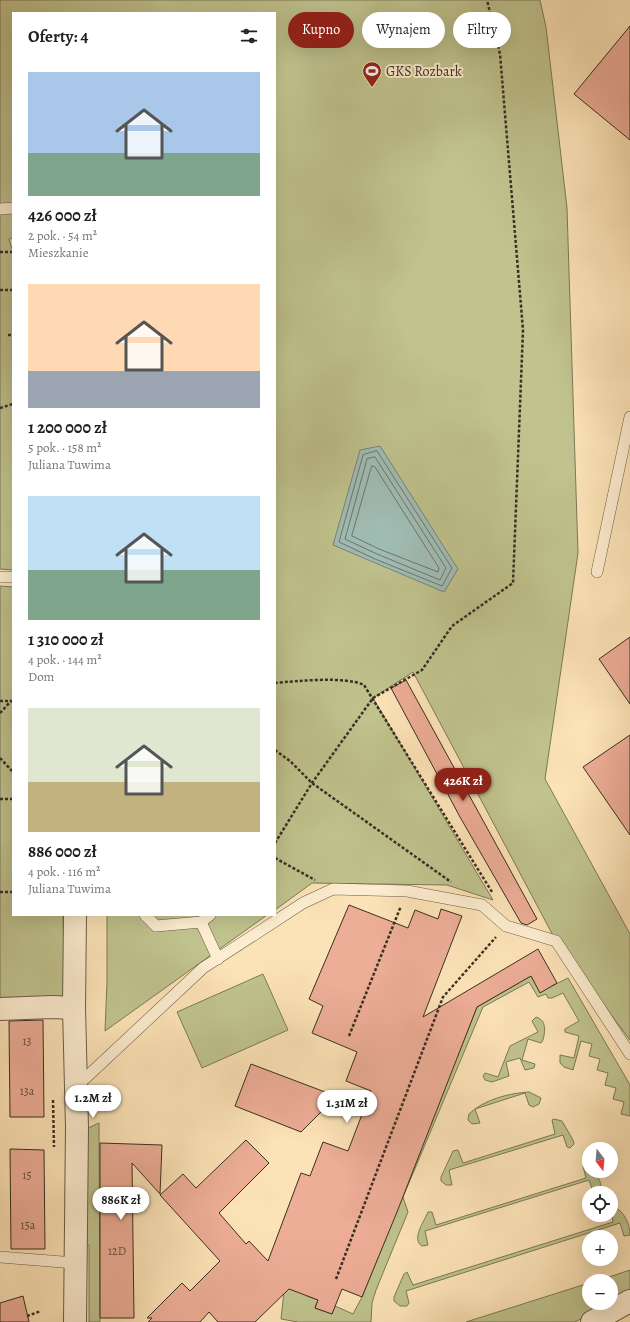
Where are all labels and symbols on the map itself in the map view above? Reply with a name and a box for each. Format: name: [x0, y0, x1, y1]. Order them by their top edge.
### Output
sports icon: GKS Rozbark: [361, 60, 383, 88]
place label: GKS Rozbark: [386, 62, 462, 81]
pin: 426K zł: [426, 768, 500, 802]
house number: 13: [22, 1033, 32, 1049]
house number: 13a: [20, 1083, 35, 1099]
pin: 1.2M zł: [56, 1085, 130, 1119]
pin: 1.31M zł: [306, 1090, 388, 1124]
north arrow: [582, 1142, 618, 1178]
house number: 15: [22, 1167, 32, 1183]
pin: 886K zł: [84, 1187, 158, 1221]
house number: 15a: [21, 1217, 36, 1233]
house number: 12D: [108, 1243, 126, 1259]

